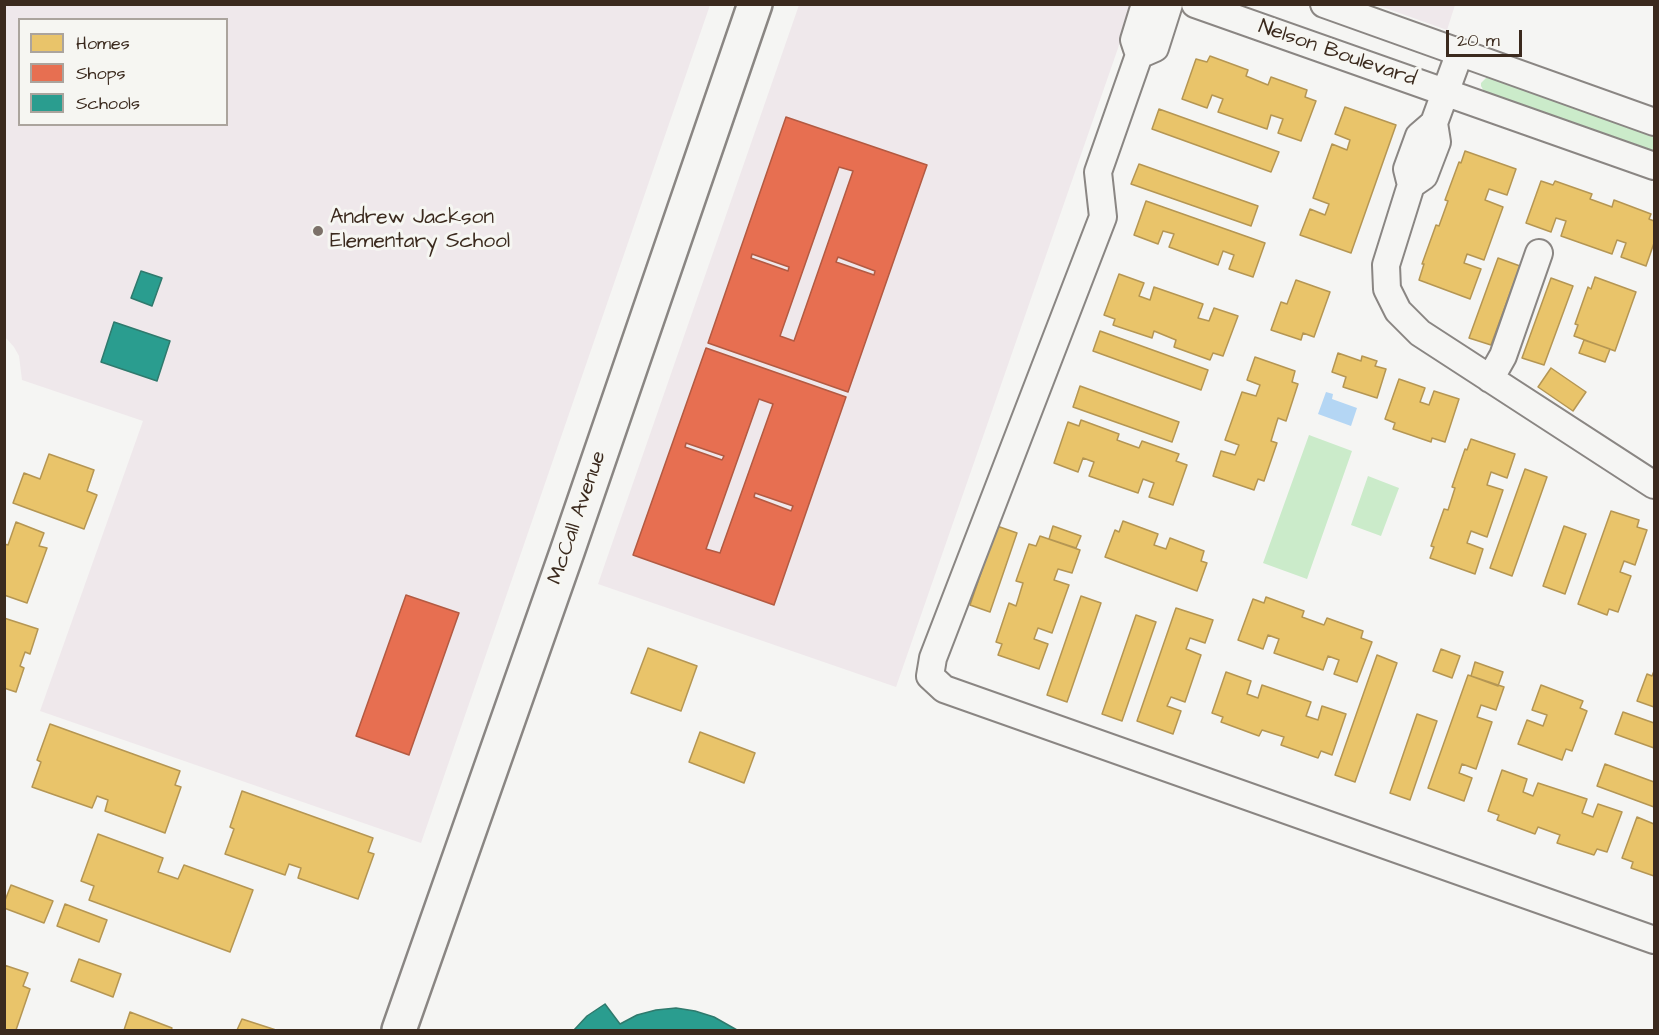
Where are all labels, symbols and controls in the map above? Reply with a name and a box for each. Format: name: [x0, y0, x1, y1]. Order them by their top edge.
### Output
street label: Nelson Boulevard: [1255, 15, 1419, 93]
legend: [18, 18, 228, 126]
scale bar: [1449, 18, 1526, 56]
text: 20 m: [1457, 28, 1500, 53]
text: Homes: [76, 31, 130, 56]
text: Shops: [76, 61, 126, 86]
text: Schools: [76, 91, 140, 116]
place label: Andrew Jackson Elementary School: [330, 206, 510, 256]
marker: Andrew Jackson Elementary School: [311, 224, 325, 238]
street label: McCall Avenue: [543, 448, 613, 588]

